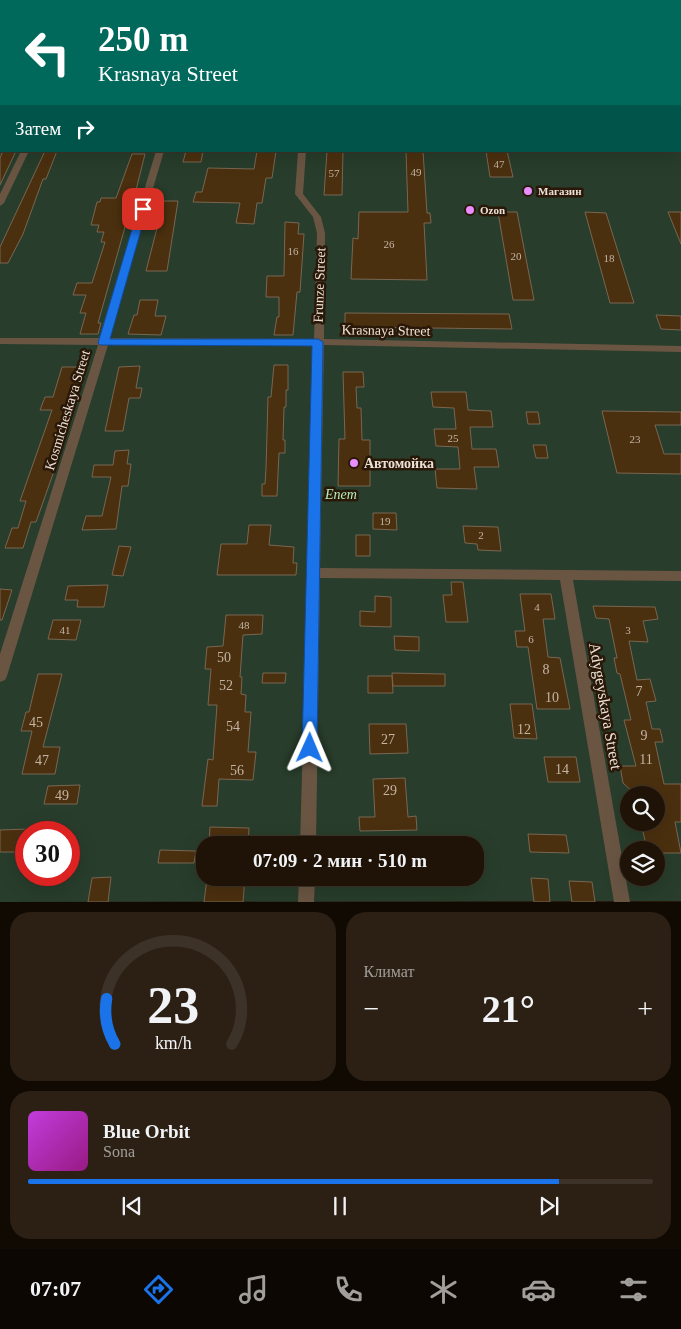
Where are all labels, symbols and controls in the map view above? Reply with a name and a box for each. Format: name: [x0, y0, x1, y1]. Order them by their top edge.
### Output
icon: left: [15, 20, 80, 85]
text: 250 m: [98, 20, 188, 59]
text: Krasnaya Street: [98, 61, 238, 86]
icon: right: [71, 115, 99, 143]
text: Затем: [15, 118, 61, 139]
house number: 47: [494, 158, 505, 170]
house number: 49: [411, 166, 422, 178]
house number: 57: [329, 167, 340, 179]
marker: Магазин: [522, 185, 534, 197]
place label: Магазин: [538, 185, 582, 197]
pin: [122, 188, 164, 230]
icon: arrive: [129, 195, 157, 223]
marker: Ozon: [464, 204, 476, 216]
place label: Ozon: [480, 204, 505, 216]
house number: 26: [384, 238, 395, 250]
house number: 16: [288, 245, 299, 257]
street label: Frunze Street: [311, 247, 328, 323]
house number: 20: [511, 250, 522, 262]
house number: 18: [604, 252, 615, 264]
street label: Krasnaya Street: [341, 322, 431, 339]
street label: Kosmicheskaya Street: [42, 348, 93, 472]
house number: 25: [448, 432, 459, 444]
house number: 23: [630, 433, 641, 445]
place label: Автомойка: [364, 456, 434, 471]
marker: Автомойка: [348, 457, 360, 469]
park label: Enem: [324, 487, 357, 502]
house number: 19: [380, 515, 391, 527]
house number: 2: [478, 529, 484, 541]
house number: 4: [534, 601, 540, 613]
house number: 48: [239, 619, 250, 631]
house number: 41: [60, 624, 71, 636]
house number: 3: [625, 624, 631, 636]
house number: 6: [528, 633, 534, 645]
street label: Adygeyskaya Street: [585, 641, 625, 772]
house number: 50: [217, 650, 231, 665]
house number: 8: [543, 662, 550, 677]
house number: 52: [219, 678, 233, 693]
house number: 7: [636, 684, 643, 699]
house number: 10: [545, 690, 559, 705]
house number: 45: [29, 715, 43, 730]
house number: 54: [226, 719, 240, 734]
position arrow: [283, 721, 335, 773]
house number: 12: [517, 722, 531, 737]
house number: 9: [641, 728, 648, 743]
house number: 27: [381, 732, 395, 747]
house number: 11: [639, 752, 653, 767]
house number: 47: [35, 753, 49, 768]
house number: 14: [555, 762, 569, 777]
house number: 56: [230, 763, 244, 778]
house number: 29: [383, 783, 397, 798]
map controls: [620, 786, 665, 886]
button: search: [620, 786, 665, 831]
house number: 49: [55, 788, 69, 803]
speed limit sign: 30: [15, 821, 80, 886]
button: layers: [620, 841, 665, 886]
text: 07:09 · 2 мин · 510 m: [253, 850, 427, 871]
text: Климат: [364, 963, 414, 980]
text: 23: [147, 977, 199, 1034]
text: 21°: [482, 988, 535, 1030]
text: −: [364, 993, 379, 1024]
text: +: [637, 993, 653, 1024]
text: km/h: [154, 1033, 191, 1053]
text: Blue Orbit: [103, 1121, 190, 1142]
text: Sona: [103, 1143, 135, 1160]
icon: previous: [118, 1192, 146, 1220]
icon: pause: [326, 1192, 354, 1220]
icon: next: [535, 1192, 563, 1220]
icon: directions: [141, 1272, 176, 1307]
icon: music: [236, 1272, 271, 1307]
icon: phone: [331, 1272, 366, 1307]
icon: climate: [426, 1272, 461, 1307]
icon: car: [521, 1272, 556, 1307]
icon: filters: [616, 1272, 651, 1307]
text: 07:07: [30, 1276, 81, 1301]

